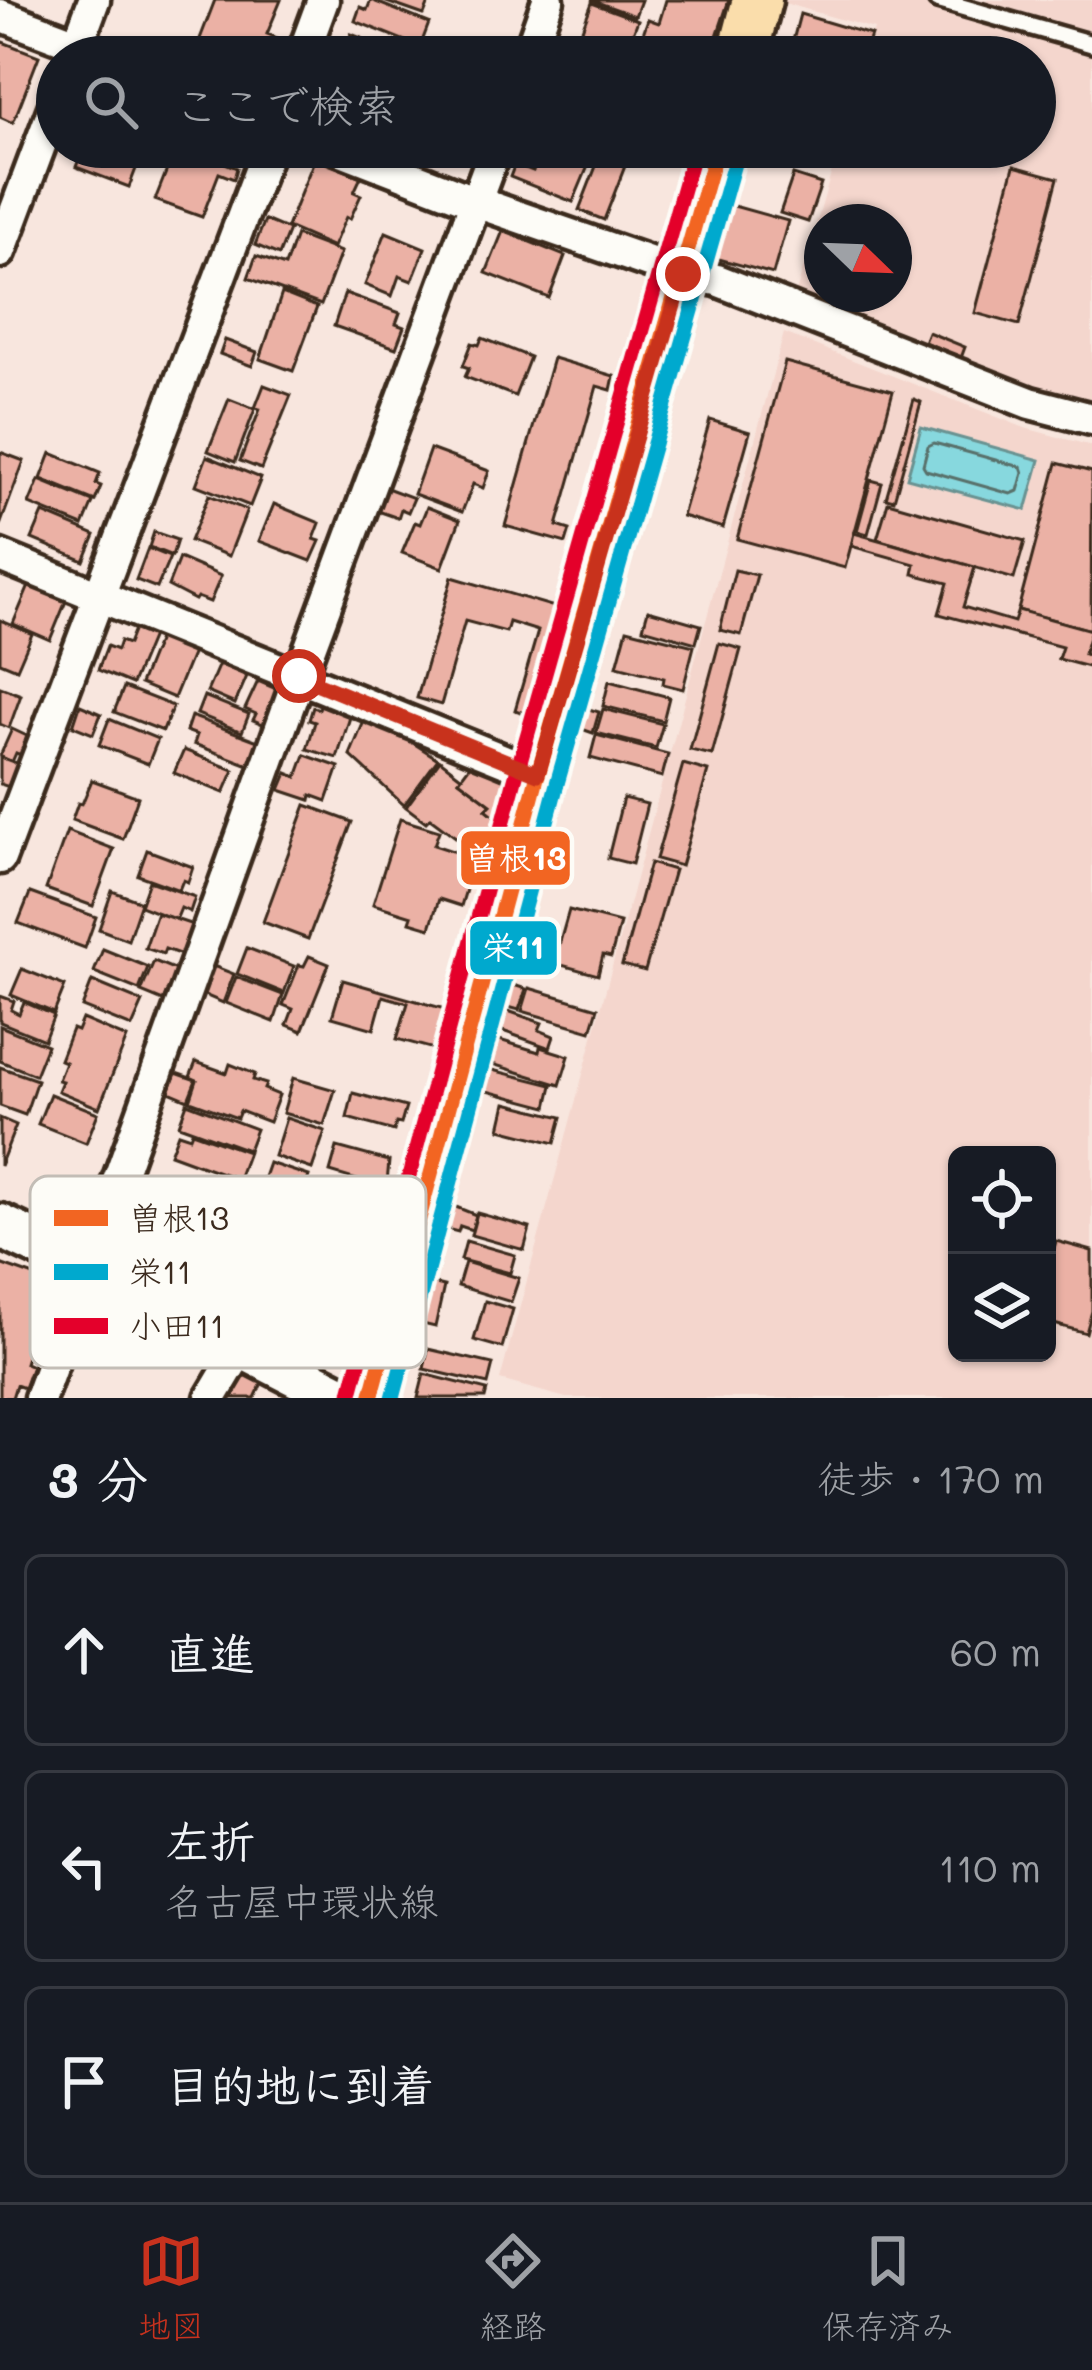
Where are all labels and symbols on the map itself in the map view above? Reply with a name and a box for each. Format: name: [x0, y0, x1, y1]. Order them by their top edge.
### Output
north arrow: [804, 204, 912, 312]
route end: [656, 247, 710, 301]
route start: [272, 649, 326, 703]
line badge: 曽根13: [459, 829, 572, 887]
text: 曽根13: [466, 835, 566, 878]
line badge: 栄11: [468, 919, 559, 977]
text: 栄11: [482, 924, 544, 967]
legend: [30, 1176, 426, 1368]
text: 曽根13: [129, 1195, 229, 1238]
text: 栄11: [129, 1249, 192, 1292]
text: 小田11: [129, 1303, 225, 1346]

